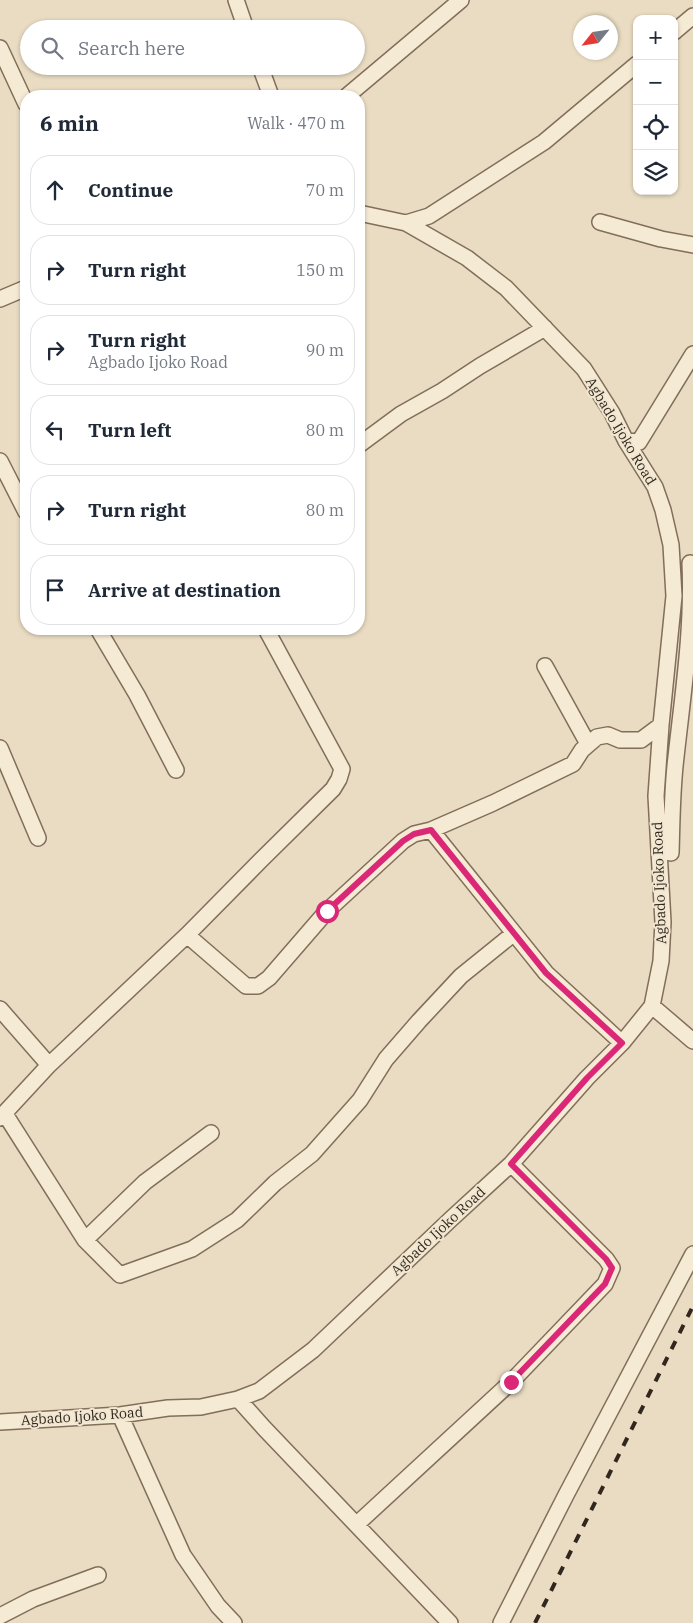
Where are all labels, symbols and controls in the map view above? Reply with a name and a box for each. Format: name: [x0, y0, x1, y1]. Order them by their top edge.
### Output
north arrow: [573, 15, 618, 60]
map controls: [633, 15, 678, 195]
button: +: [633, 15, 678, 60]
search box: [20, 20, 365, 75]
icon: search: [38, 34, 66, 62]
text: Search here: [78, 36, 185, 60]
button: −: [633, 60, 678, 105]
button: locate: [633, 105, 678, 150]
text: 6 min: [40, 109, 99, 137]
text: Walk · 470 m: [247, 113, 345, 133]
button: layers: [633, 150, 678, 195]
icon: ahead: [41, 176, 69, 204]
text: Continue: [88, 178, 173, 202]
text: 70 m: [306, 180, 344, 200]
icon: right: [41, 256, 69, 284]
text: Turn right: [88, 258, 186, 282]
text: 150 m: [296, 260, 344, 280]
text: Turn right: [88, 328, 186, 352]
icon: right: [41, 336, 69, 364]
text: 90 m: [306, 340, 344, 360]
text: Agbado Ijoko Road: [88, 352, 228, 372]
street label: Agbado Ijoko Road: [582, 374, 661, 489]
icon: left: [41, 416, 69, 444]
text: Turn left: [88, 418, 171, 442]
text: 80 m: [306, 420, 344, 440]
icon: right: [41, 496, 69, 524]
text: Turn right: [88, 498, 186, 522]
text: 80 m: [306, 500, 344, 520]
icon: arrive: [41, 576, 69, 604]
text: Arrive at destination: [88, 578, 281, 602]
street label: Agbado Ijoko Road: [648, 821, 670, 945]
route start: [316, 900, 339, 923]
street label: Agbado Ijoko Road: [387, 1182, 489, 1279]
route end: [500, 1371, 523, 1394]
street label: Agbado Ijoko Road: [20, 1403, 144, 1429]

